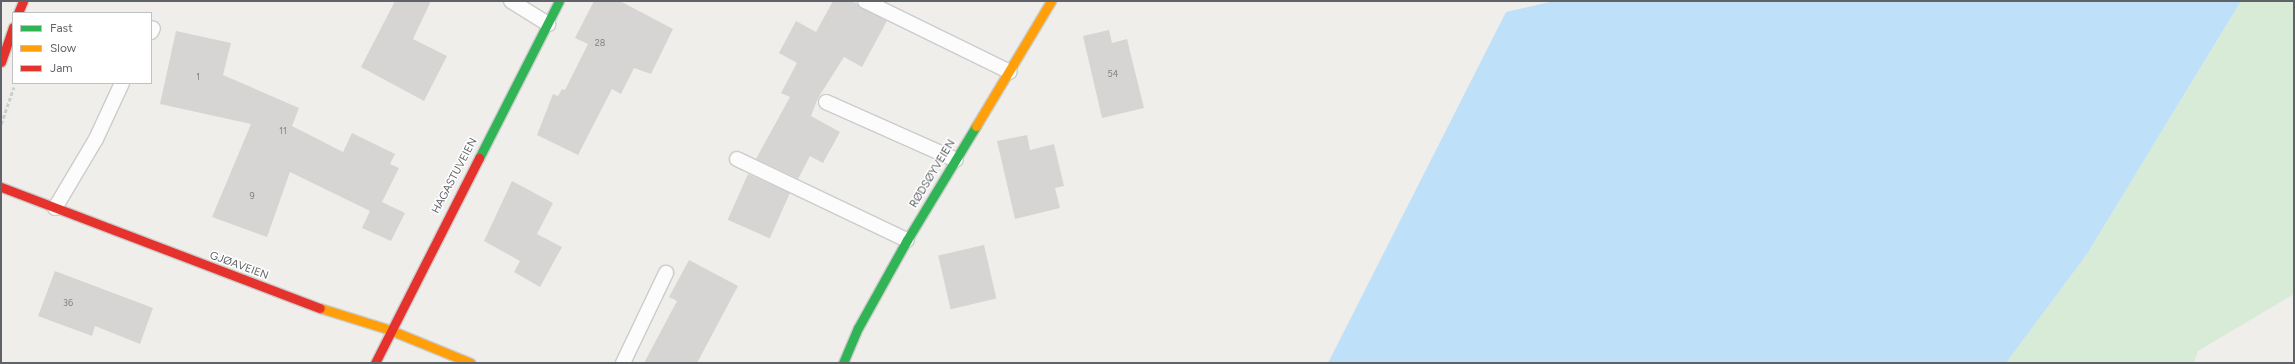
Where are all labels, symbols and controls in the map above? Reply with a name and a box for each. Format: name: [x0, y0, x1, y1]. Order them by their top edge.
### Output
legend: [12, 12, 152, 84]
text: Fast: [50, 21, 73, 35]
house number: 28: [595, 38, 605, 48]
text: Slow: [50, 41, 76, 55]
text: Jam: [50, 61, 73, 75]
house number: 54: [1108, 69, 1118, 79]
house number: 1: [196, 72, 200, 82]
house number: 11: [279, 126, 287, 136]
street label: HAGASTUVEIEN: [429, 136, 481, 216]
street label: RØDSØYVEIEN: [907, 138, 959, 210]
house number: 9: [249, 191, 255, 201]
street label: GJØAVEIEN: [208, 249, 270, 283]
house number: 36: [63, 298, 73, 308]

